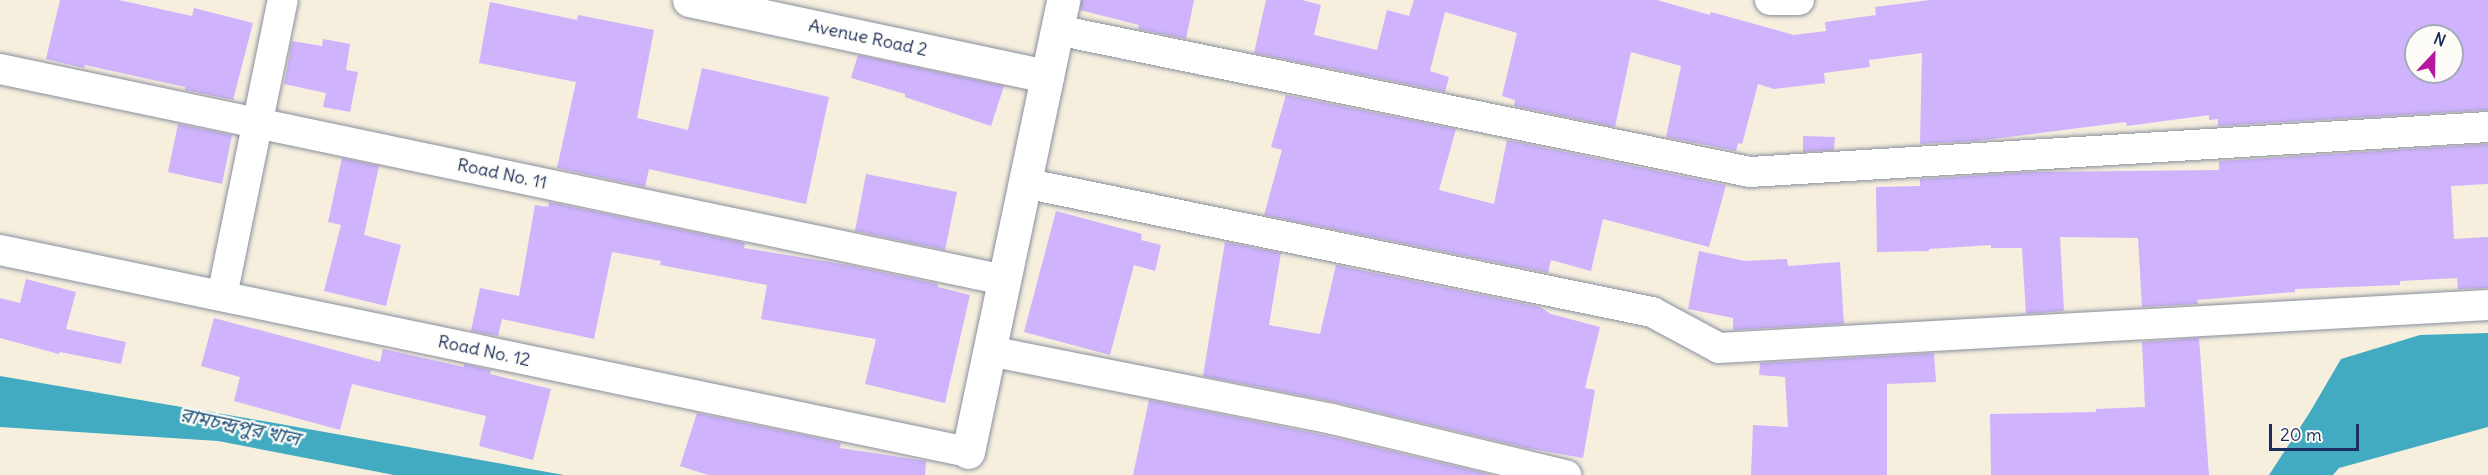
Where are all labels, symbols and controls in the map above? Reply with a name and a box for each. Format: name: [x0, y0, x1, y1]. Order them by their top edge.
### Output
street label: Avenue Road 2: [807, 15, 929, 61]
north arrow: [2404, 24, 2464, 84]
text: N: [2431, 28, 2449, 51]
street label: Road No. 11: [455, 154, 549, 194]
street label: Road No. 12: [436, 331, 532, 371]
water label: রামচন্দ্রপুর খাল: [178, 402, 302, 450]
scale bar: [2272, 412, 2362, 450]
text: 20 m: [2280, 423, 2322, 446]

